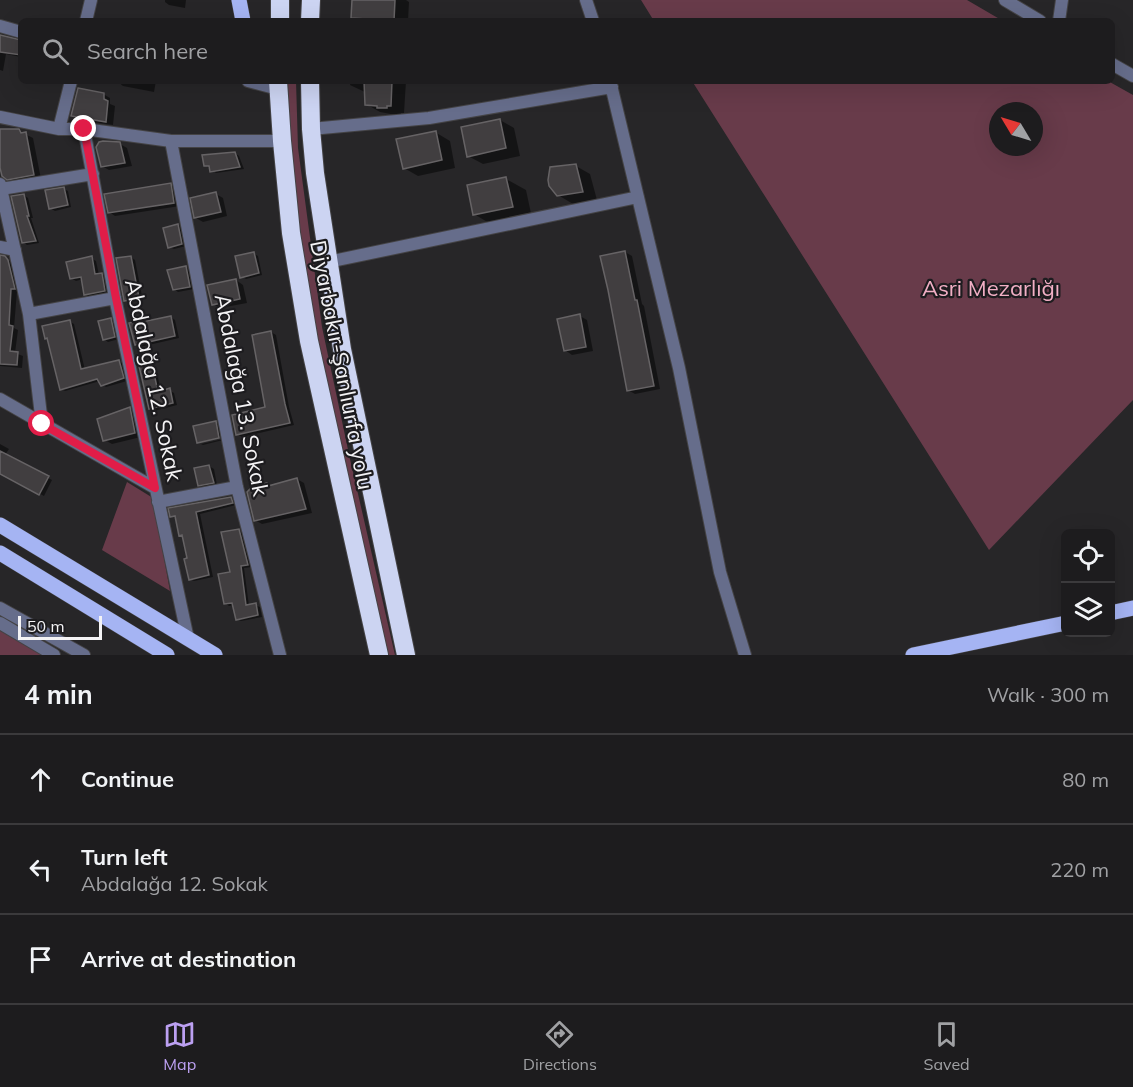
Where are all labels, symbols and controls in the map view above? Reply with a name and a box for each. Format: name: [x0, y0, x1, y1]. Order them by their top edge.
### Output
search box: [18, 18, 1115, 84]
icon: search: [39, 35, 72, 68]
text: Search here: [87, 37, 208, 65]
north arrow: [989, 102, 1043, 156]
route end: [70, 115, 96, 141]
street label: Diyarbakır-Şanlıurfa yolu: [304, 238, 380, 492]
park label: Asri Mezarlığı: [922, 274, 1060, 302]
street label: Abdalağa 12. Sokak: [119, 277, 189, 484]
street label: Abdalağa 13. Sokak: [209, 291, 275, 499]
route start: [28, 410, 54, 436]
map controls: [1061, 529, 1115, 637]
button: locate: [1061, 529, 1115, 583]
button: layers: [1061, 583, 1115, 637]
scale bar: [18, 613, 102, 640]
text: 50 m: [27, 616, 64, 636]
text: 4 min: [24, 678, 93, 711]
text: Walk · 300 m: [987, 682, 1109, 707]
icon: ahead: [24, 763, 57, 796]
text: Continue: [81, 765, 174, 793]
text: 80 m: [1062, 767, 1109, 792]
text: Turn left: [81, 843, 168, 871]
icon: left: [24, 853, 57, 886]
text: 220 m: [1050, 857, 1109, 882]
text: Abdalağa 12. Sokak: [81, 871, 268, 896]
icon: arrive: [24, 943, 57, 976]
text: Arrive at destination: [81, 945, 296, 973]
tab: Map: [163, 1018, 196, 1074]
tab: Directions: [523, 1018, 597, 1074]
tab: Saved: [924, 1018, 970, 1074]

